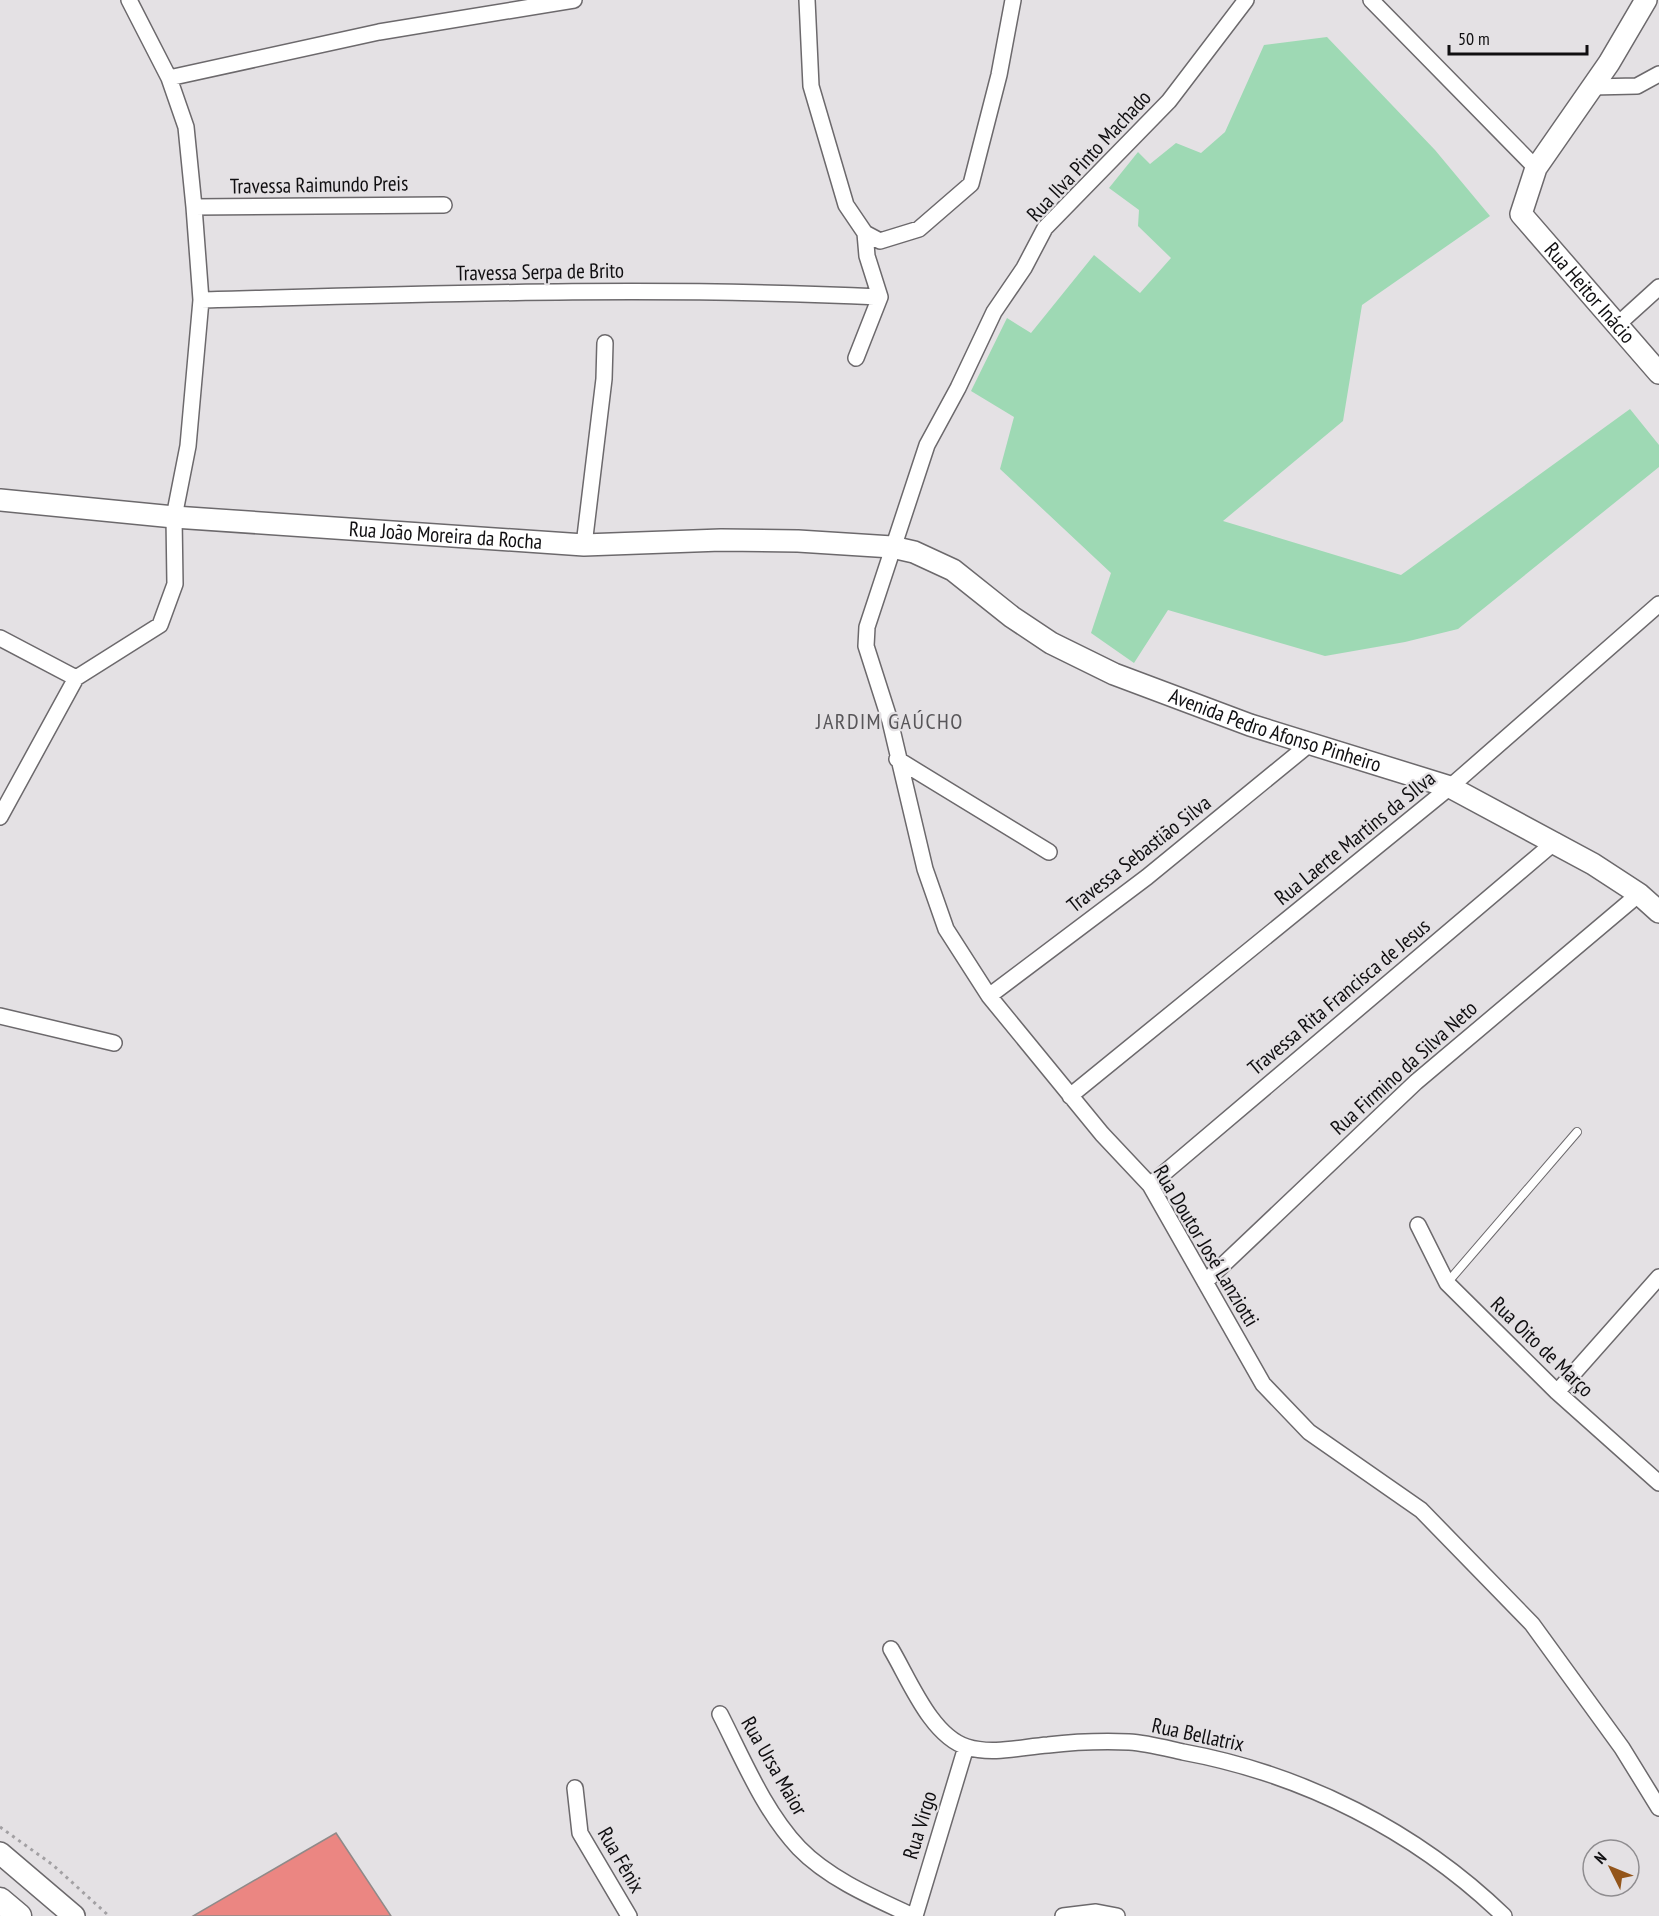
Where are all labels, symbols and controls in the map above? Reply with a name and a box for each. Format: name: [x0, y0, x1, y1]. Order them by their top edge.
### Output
scale bar: [1449, 18, 1587, 56]
text: 50 m: [1458, 27, 1490, 50]
street label: Rua Ilva Pinto Machado: [1021, 84, 1157, 227]
street label: Travessa Raimundo Preis: [230, 169, 408, 200]
street label: Rua Heitor Inácio: [1539, 237, 1641, 349]
street label: Travessa Serpa de Brito: [456, 257, 624, 286]
street label: Rua João Moreira da Rocha: [348, 515, 543, 555]
street label: Avenida Pedro Afonso Pinheiro: [1166, 682, 1385, 778]
district label: JARDIM GAÚCHO: [815, 707, 964, 735]
street label: Rua Laerte Martins da SIlva: [1269, 765, 1440, 911]
street label: Travessa Sebastião Silva: [1061, 789, 1216, 918]
street label: Travessa Rita Francisca de Jesus: [1242, 912, 1435, 1081]
street label: Rua Firmino da Silva Neto: [1325, 995, 1483, 1141]
street label: Rua Doutor José Lanziotti: [1148, 1160, 1265, 1331]
street label: Rua Oito de Março: [1485, 1291, 1600, 1403]
street label: Rua Ursa Maior: [735, 1711, 814, 1820]
street label: Rua Bellatrix: [1150, 1712, 1247, 1758]
street label: Rua Virgo: [896, 1788, 943, 1862]
street label: Rua Fênix: [592, 1822, 651, 1898]
north arrow: [1581, 1838, 1641, 1898]
text: N: [1590, 1848, 1610, 1868]

